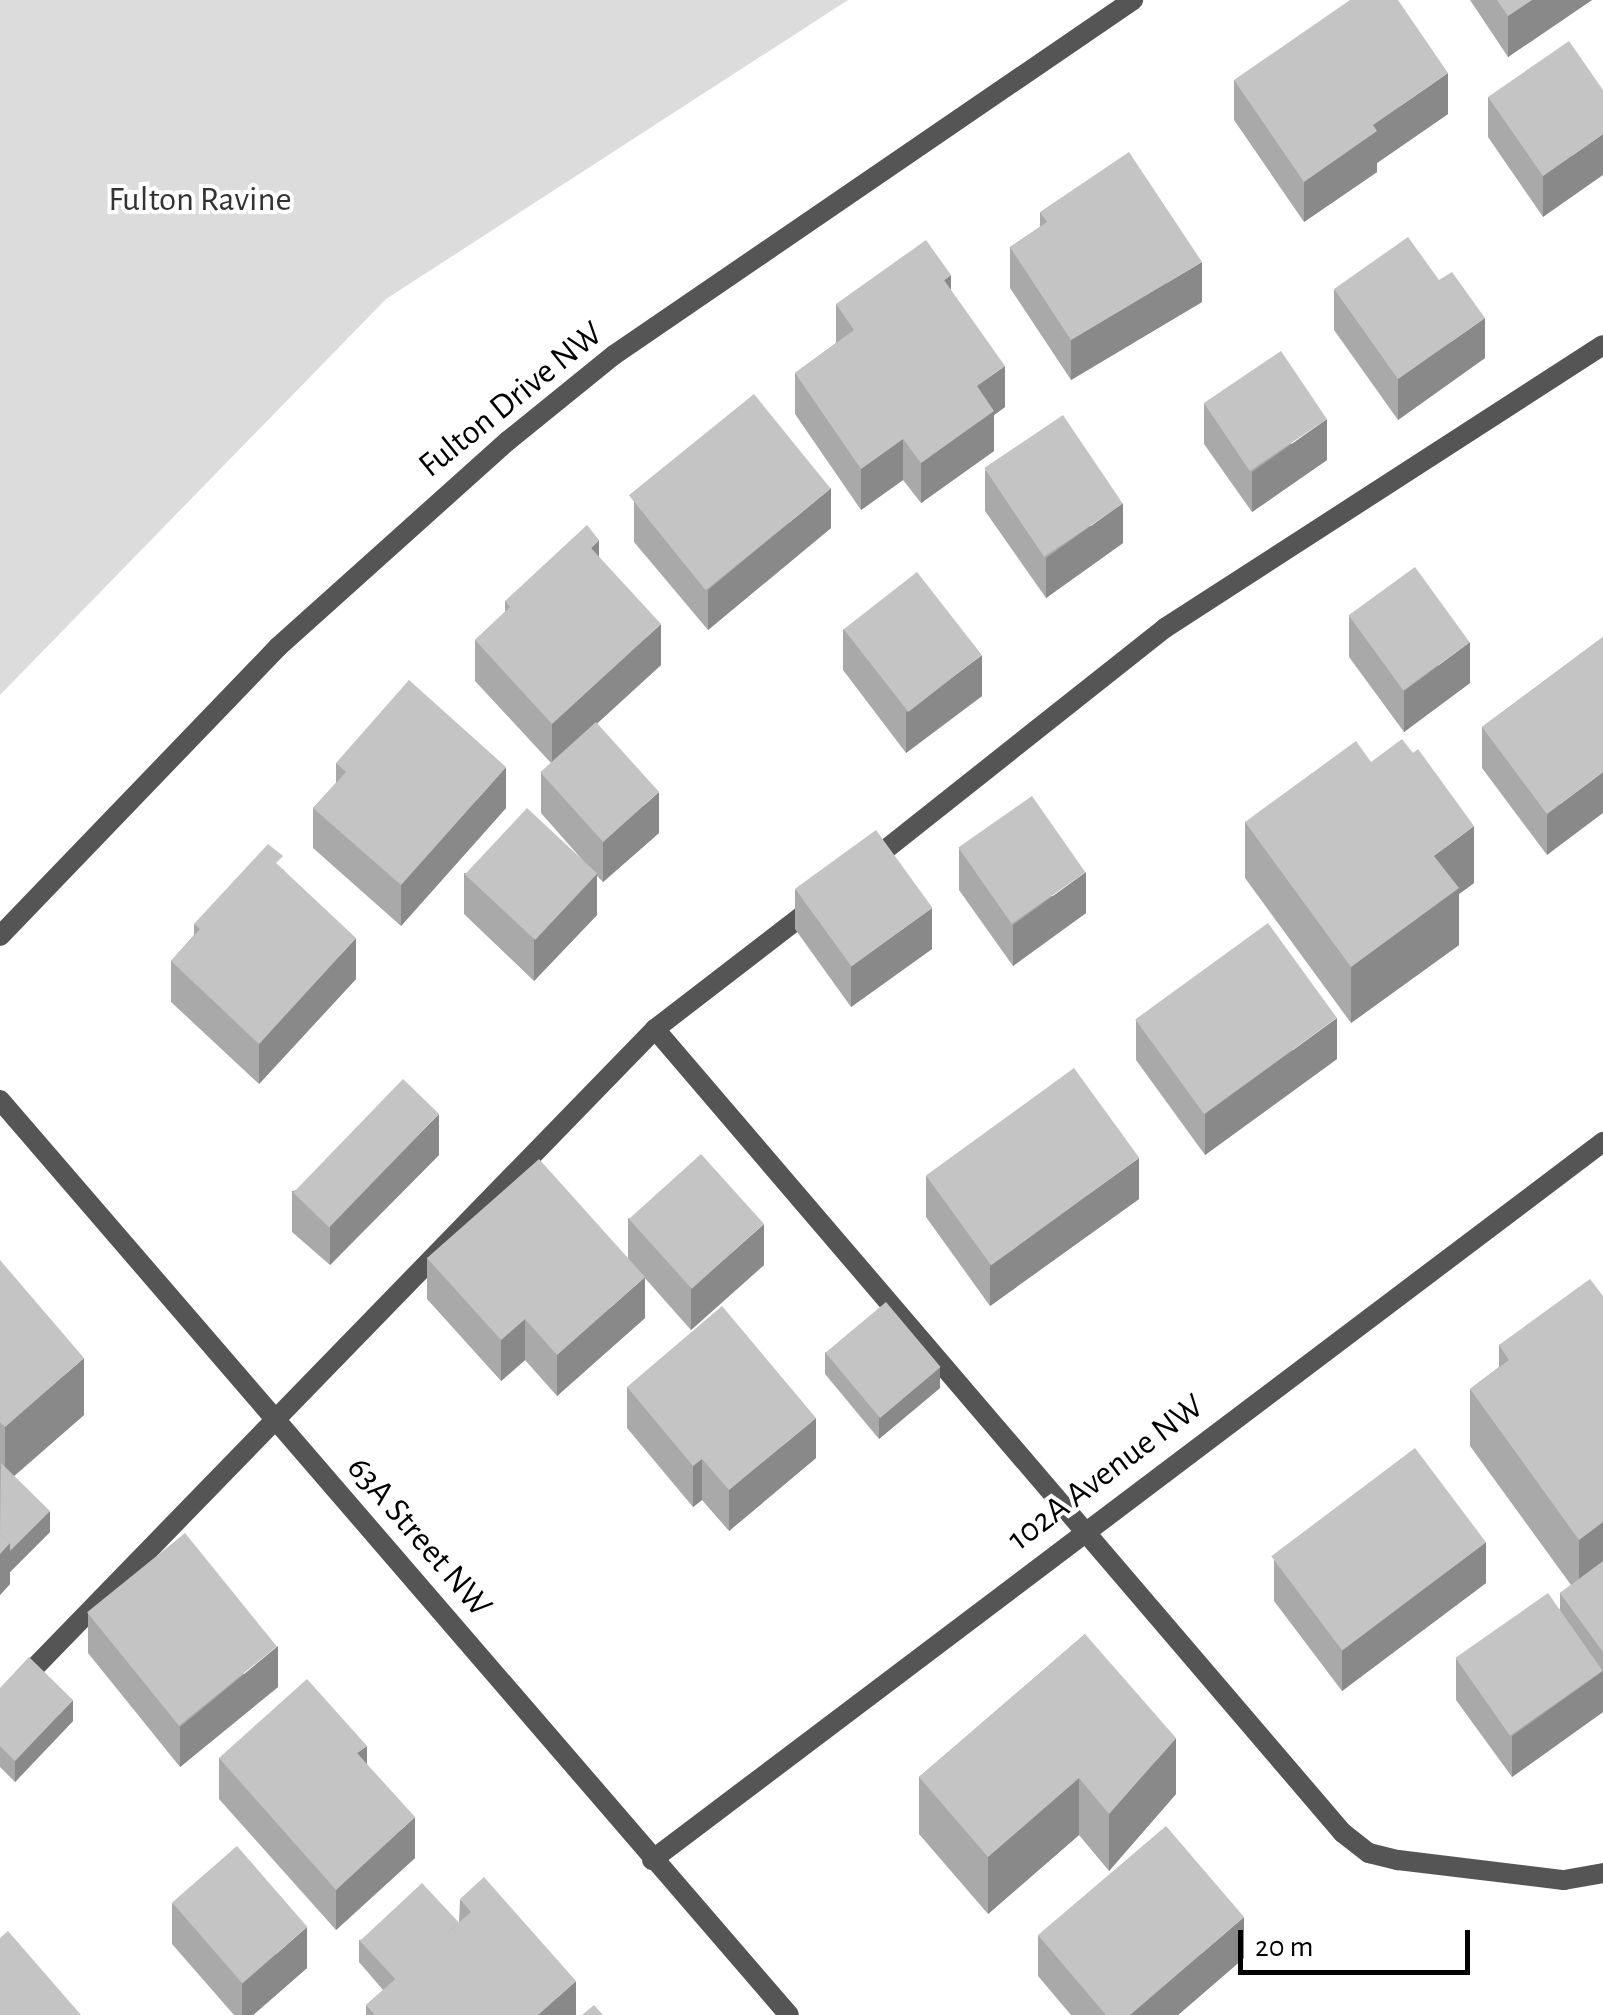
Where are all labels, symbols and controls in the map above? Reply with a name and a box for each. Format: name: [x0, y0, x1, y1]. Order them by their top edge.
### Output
park label: Fulton Ravine: [108, 179, 292, 221]
street label: Fulton Drive NW: [411, 313, 611, 487]
street label: 102A Avenue NW: [1000, 1386, 1212, 1560]
street label: 63A Street NW: [338, 1448, 500, 1626]
scale bar: [1243, 1910, 1476, 1972]
text: 20 m: [1255, 1932, 1313, 1962]

